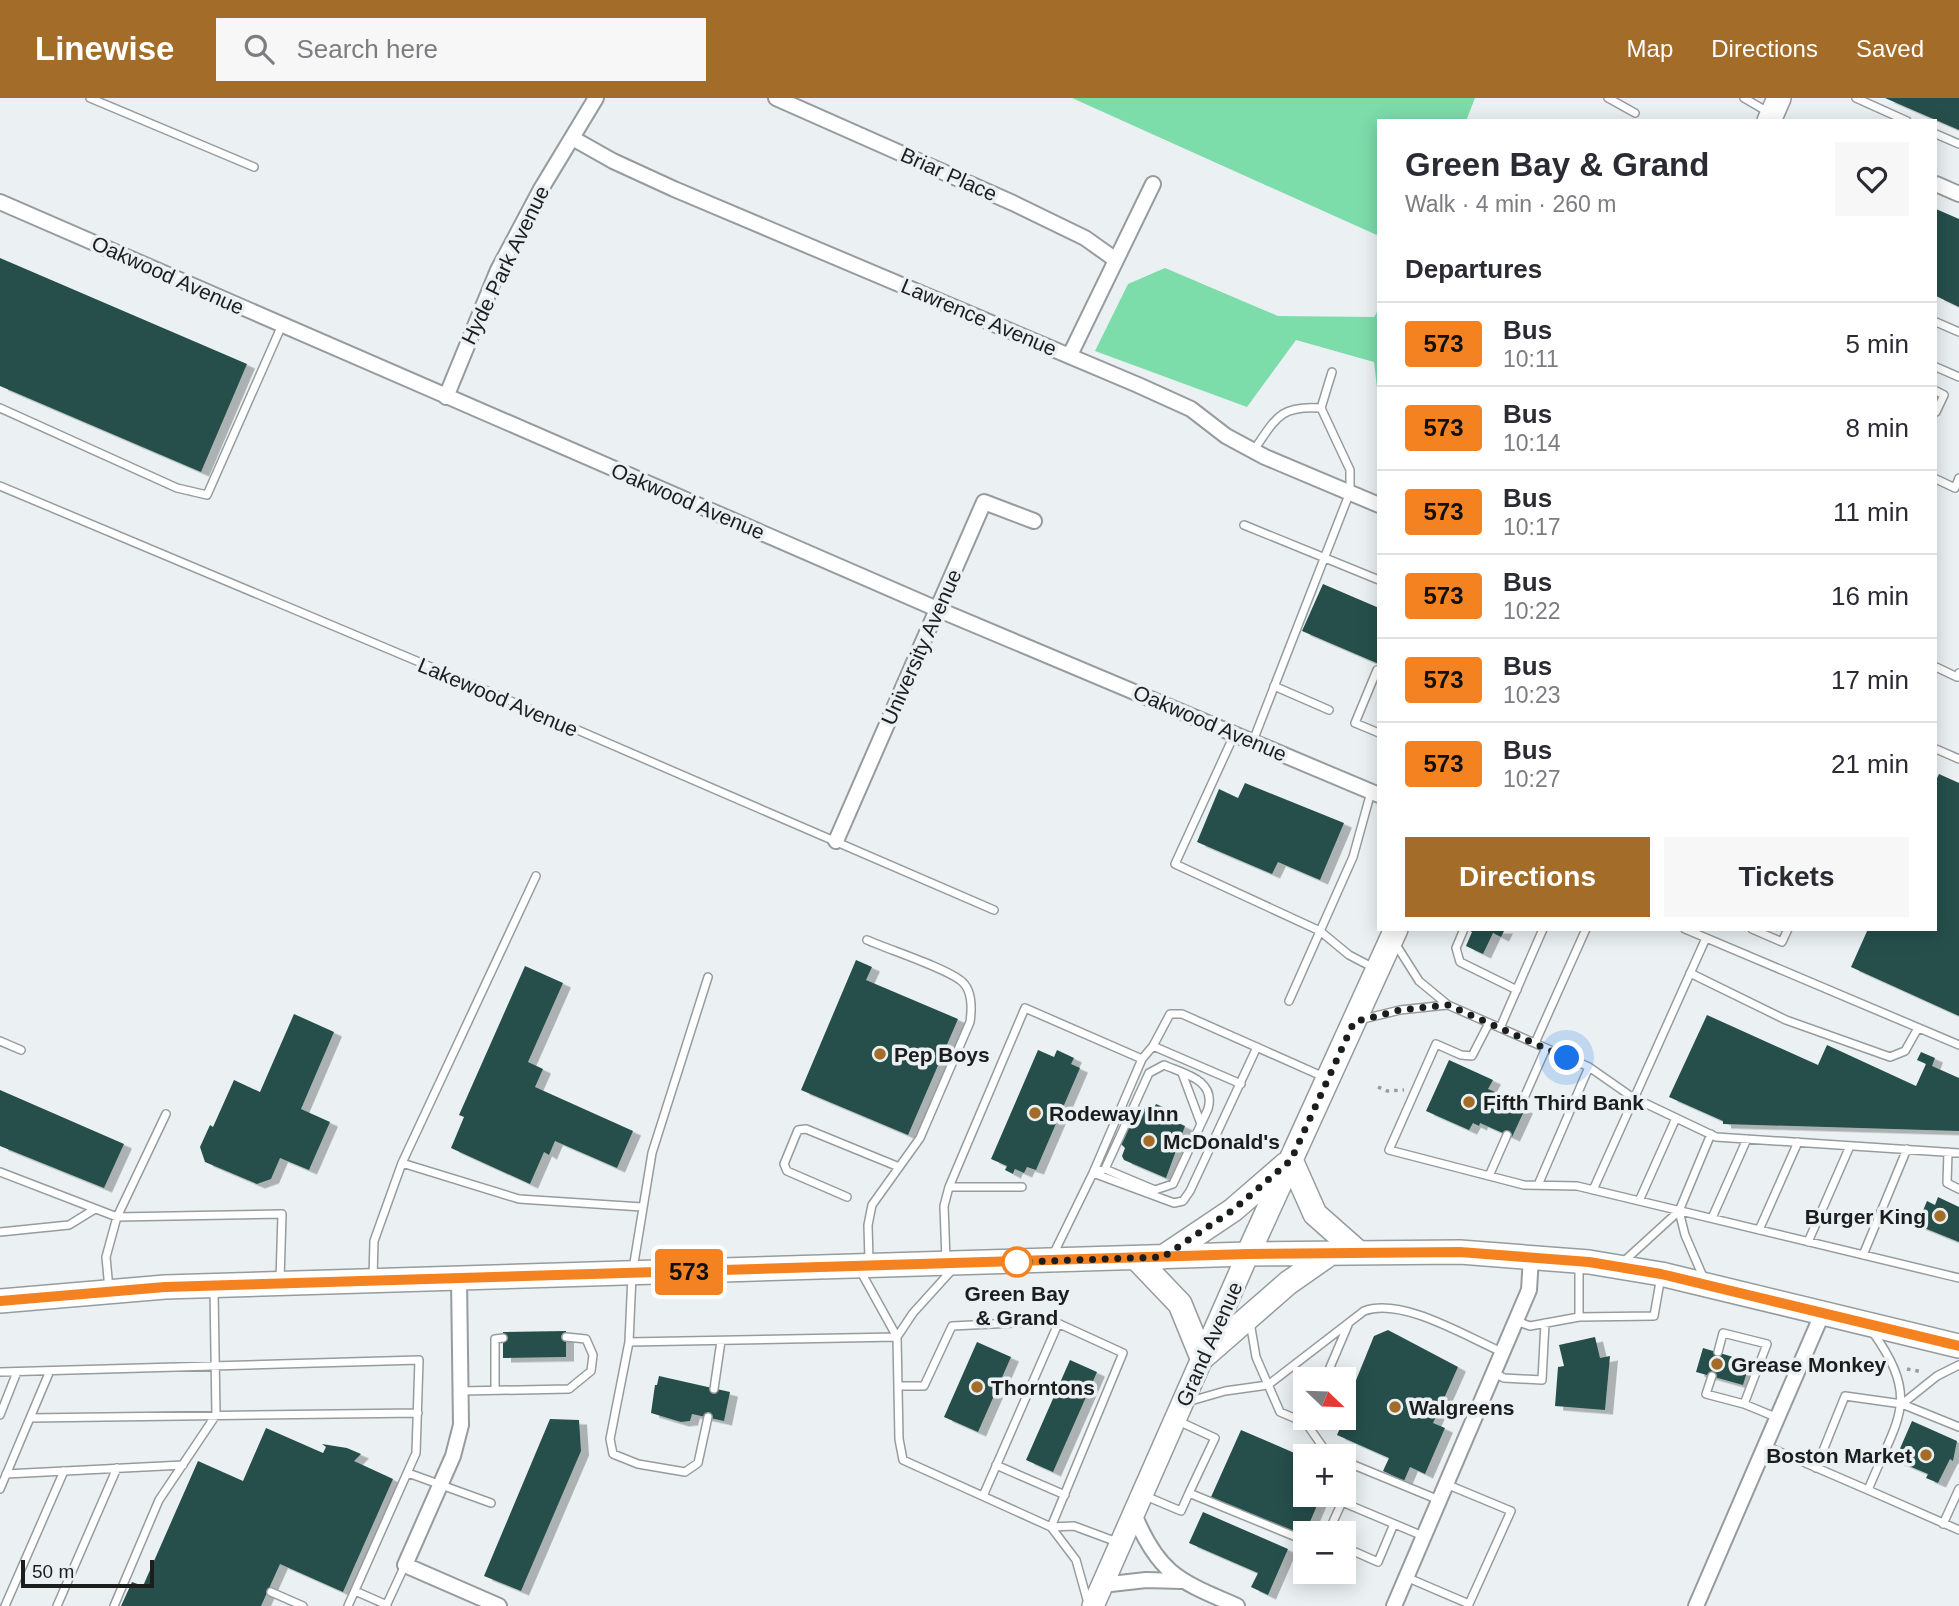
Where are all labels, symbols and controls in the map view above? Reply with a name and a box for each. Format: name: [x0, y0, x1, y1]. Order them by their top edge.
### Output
search box: [216, 18, 706, 81]
text: Linewise: [35, 30, 174, 67]
icon: search: [240, 30, 278, 68]
text: Search here: [296, 34, 438, 64]
text: Map: [1627, 35, 1673, 62]
text: Directions: [1711, 35, 1818, 62]
text: Saved: [1856, 35, 1924, 62]
button: heart: [1835, 142, 1909, 216]
street label: Briar Place: [897, 143, 1001, 205]
text: Green Bay & Grand: [1405, 146, 1709, 183]
street label: Hyde Park Avenue: [457, 182, 553, 348]
text: Walk · 4 min · 260 m: [1405, 191, 1616, 217]
street label: Oakwood Avenue: [88, 231, 248, 319]
text: Departures: [1405, 254, 1542, 284]
street label: Lawrence Avenue: [898, 274, 1060, 360]
text: Bus: [1503, 315, 1552, 345]
text: 5 min: [1845, 329, 1909, 359]
text: 573: [1423, 330, 1464, 357]
text: 10:11: [1503, 346, 1559, 372]
text: Bus: [1503, 399, 1552, 429]
text: 8 min: [1845, 413, 1909, 443]
text: 573: [1423, 414, 1464, 441]
text: 10:14: [1503, 430, 1561, 456]
street label: Oakwood Avenue: [608, 458, 768, 544]
text: Bus: [1503, 483, 1552, 513]
text: 11 min: [1833, 497, 1909, 527]
text: 573: [1423, 498, 1464, 525]
text: 10:17: [1503, 514, 1561, 540]
street label: University Avenue: [876, 566, 966, 728]
text: Bus: [1503, 567, 1552, 597]
text: 16 min: [1831, 581, 1909, 611]
text: 573: [1423, 582, 1464, 609]
text: 10:22: [1503, 598, 1561, 624]
text: Bus: [1503, 651, 1552, 681]
street label: Lakewood Avenue: [415, 653, 581, 741]
text: 17 min: [1831, 665, 1909, 695]
text: 573: [1423, 666, 1464, 693]
street label: Oakwood Avenue: [1130, 680, 1290, 766]
text: 10:23: [1503, 682, 1561, 708]
text: Bus: [1503, 735, 1552, 765]
text: 21 min: [1831, 749, 1909, 779]
text: 573: [1423, 750, 1464, 777]
text: 10:27: [1503, 766, 1561, 792]
button: Directions: [1405, 837, 1650, 917]
button: Tickets: [1664, 837, 1909, 917]
your location: [1549, 1040, 1584, 1075]
place label: Pep Boys: [894, 1043, 990, 1066]
marker: Pep Boys: [872, 1046, 888, 1062]
place label: Fifth Third Bank: [1483, 1091, 1644, 1114]
marker: Fifth Third Bank: [1461, 1094, 1477, 1110]
place label: Rodeway Inn: [1049, 1102, 1179, 1125]
marker: Rodeway Inn: [1027, 1105, 1043, 1121]
place label: McDonald's: [1163, 1130, 1280, 1153]
marker: McDonald's: [1141, 1133, 1157, 1149]
place label: Burger King: [1805, 1205, 1926, 1228]
marker: Burger King: [1932, 1208, 1948, 1224]
marker: Green Bay & Grand: [1002, 1247, 1032, 1277]
line badge: 573: [649, 1249, 729, 1295]
text: 573: [669, 1258, 709, 1285]
street label: Grand Avenue: [1171, 1278, 1247, 1410]
place label: Green Bay & Grand: [964, 1282, 1070, 1329]
place label: Grease Monkey: [1731, 1353, 1887, 1376]
marker: Grease Monkey: [1709, 1356, 1725, 1372]
north arrow: [1293, 1367, 1356, 1430]
map controls: [1293, 1367, 1356, 1584]
place label: Thorntons: [991, 1376, 1095, 1399]
marker: Thorntons: [969, 1379, 985, 1395]
place label: Walgreens: [1409, 1396, 1514, 1419]
marker: Walgreens: [1387, 1399, 1403, 1415]
button: +: [1293, 1444, 1356, 1507]
place label: Boston Market: [1766, 1444, 1912, 1467]
marker: Boston Market: [1918, 1447, 1934, 1463]
button: −: [1293, 1521, 1356, 1584]
scale bar: [21, 1557, 154, 1589]
text: 50 m: [32, 1561, 74, 1582]

